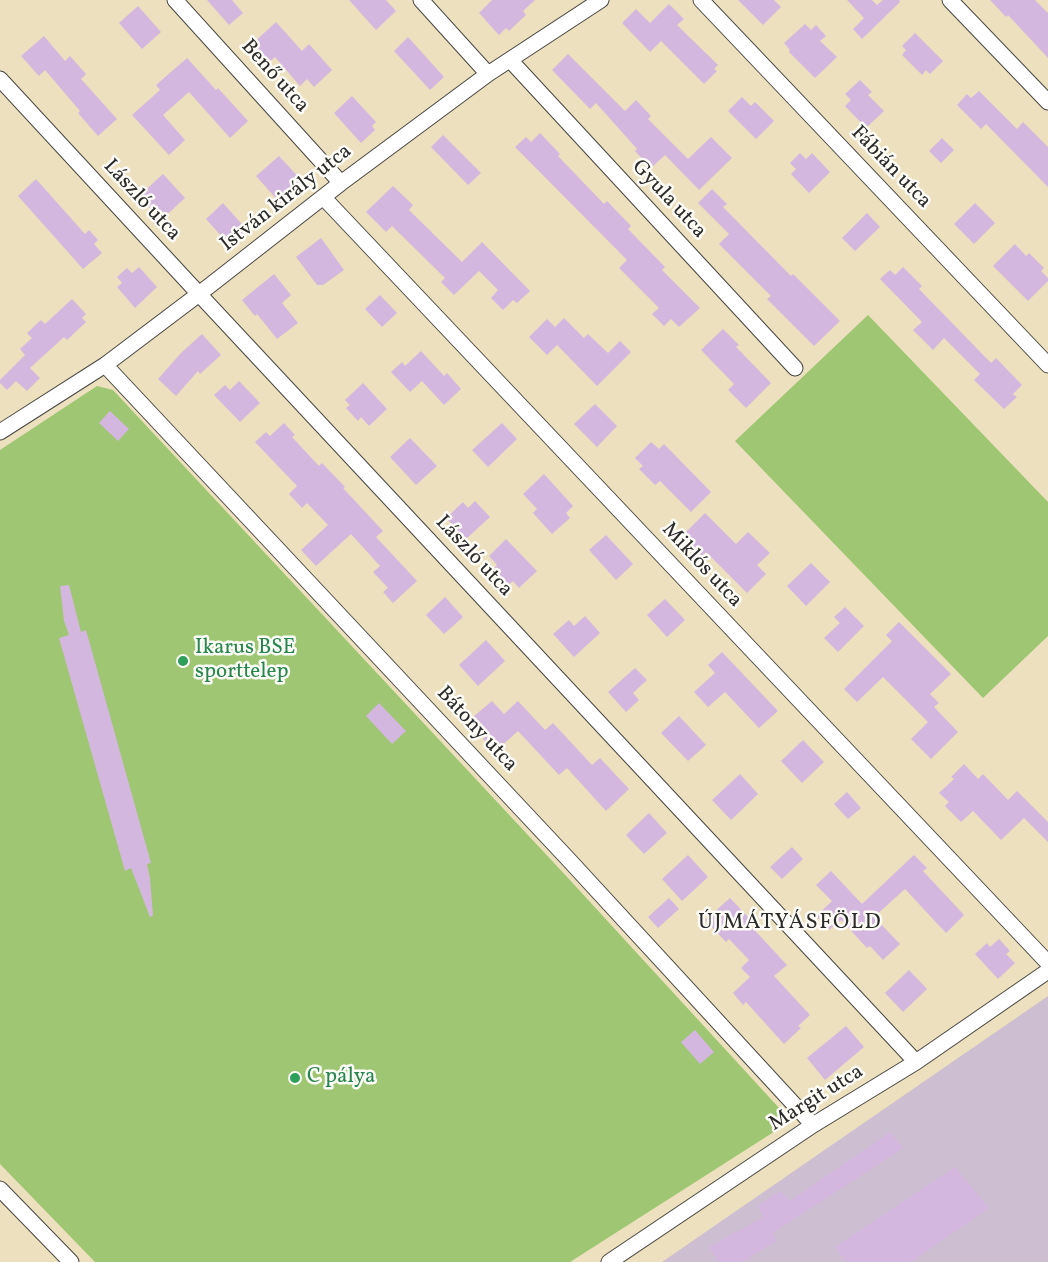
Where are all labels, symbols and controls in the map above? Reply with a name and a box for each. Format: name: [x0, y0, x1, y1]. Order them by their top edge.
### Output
street label: Benő utca: [235, 35, 313, 119]
street label: Fábián utca: [844, 121, 936, 215]
street label: István király utca: [216, 140, 358, 258]
street label: László utca: [97, 155, 185, 247]
street label: Gyula utca: [625, 155, 711, 245]
street label: László utca: [429, 511, 517, 603]
street label: Miklós utca: [655, 518, 747, 614]
place label: Ikarus BSE sporttelep: [195, 636, 295, 686]
marker: Ikarus BSE sporttelep: [176, 654, 190, 668]
street label: Bátony utca: [430, 682, 522, 778]
district label: ÚJMÁTYÁSFÖLD: [698, 911, 882, 937]
street label: Margit utca: [765, 1060, 869, 1138]
place label: C pálya: [307, 1065, 376, 1091]
marker: C pálya: [288, 1071, 302, 1085]

